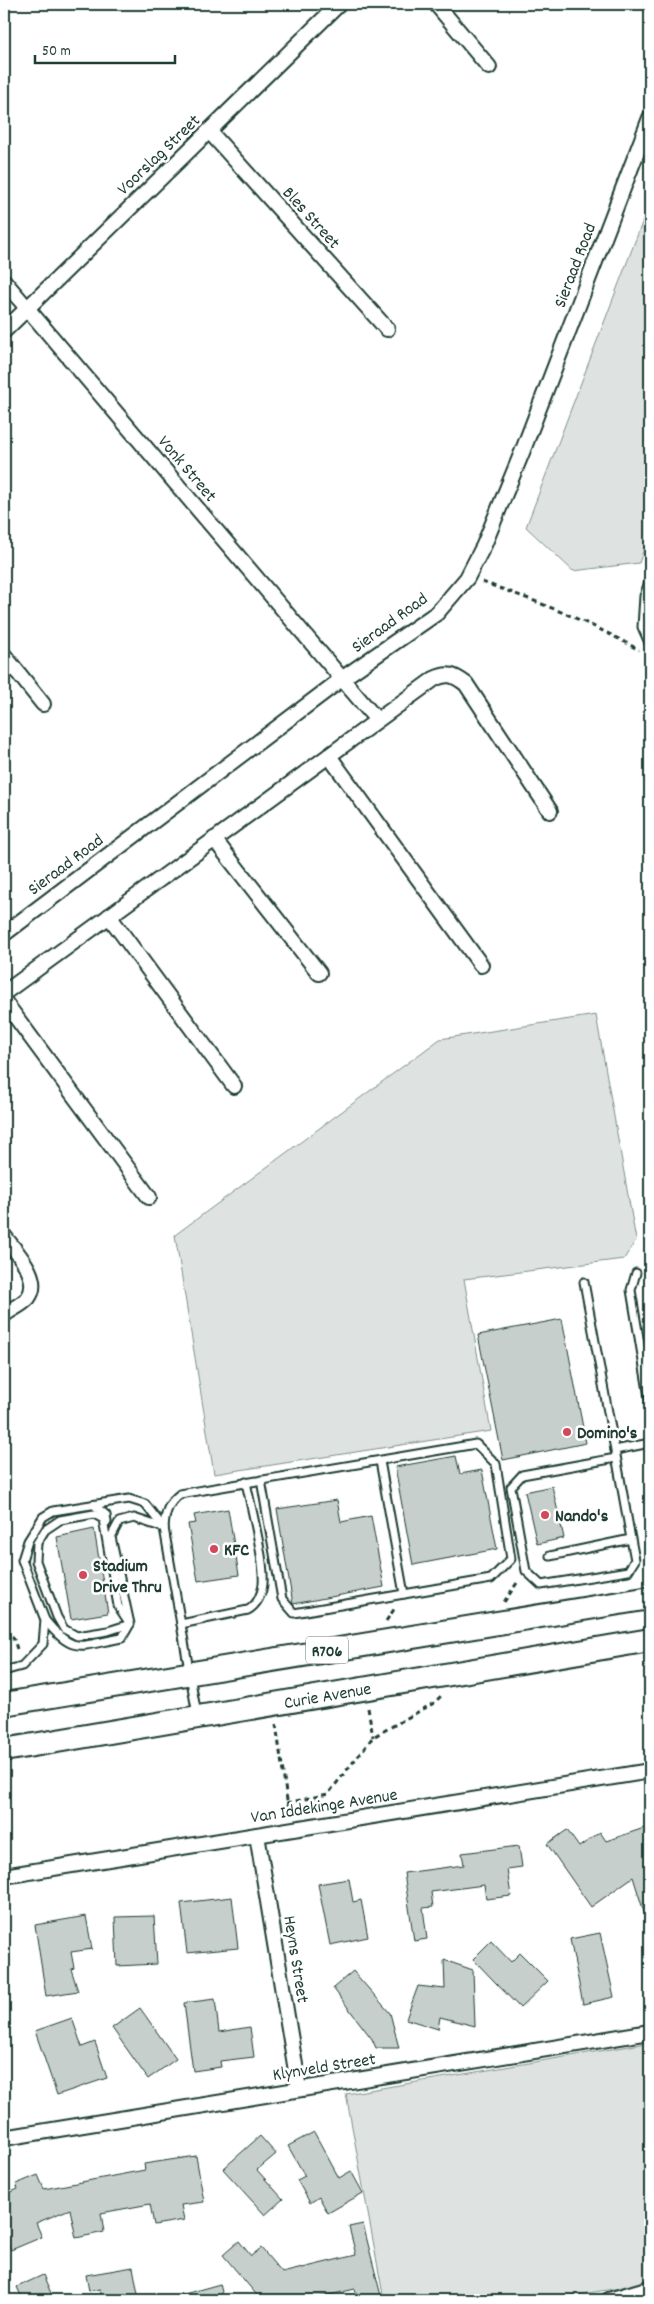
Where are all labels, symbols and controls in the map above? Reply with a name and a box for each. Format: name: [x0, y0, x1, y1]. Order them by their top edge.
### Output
scale bar: [35, 32, 175, 64]
text: 50 m: [42, 41, 71, 63]
street label: Voorslag Street: [112, 109, 207, 202]
street label: Bles Street: [275, 182, 345, 256]
street label: Sieraad Road: [549, 220, 604, 312]
street label: Vonk Street: [151, 431, 222, 509]
street label: Sieraad Road: [347, 588, 434, 660]
street label: Sieraad Road: [23, 829, 110, 903]
place label: Domino's: [577, 1422, 638, 1447]
marker: Domino's: [561, 1426, 573, 1438]
place label: Nando's: [555, 1505, 609, 1530]
marker: Nando's: [539, 1509, 551, 1521]
place label: KFC: [224, 1539, 249, 1564]
marker: KFC: [208, 1543, 220, 1555]
place label: Stadium Drive Thru: [93, 1555, 162, 1601]
marker: Stadium Drive Thru: [77, 1569, 89, 1581]
road number: R706: [306, 1636, 348, 1664]
street label: Curie Avenue: [282, 1678, 373, 1717]
street label: Van Iddekinge Avenue: [249, 1784, 400, 1831]
street label: Heyns Street: [275, 1914, 314, 2005]
street label: Klynveld Street: [271, 2048, 378, 2089]

